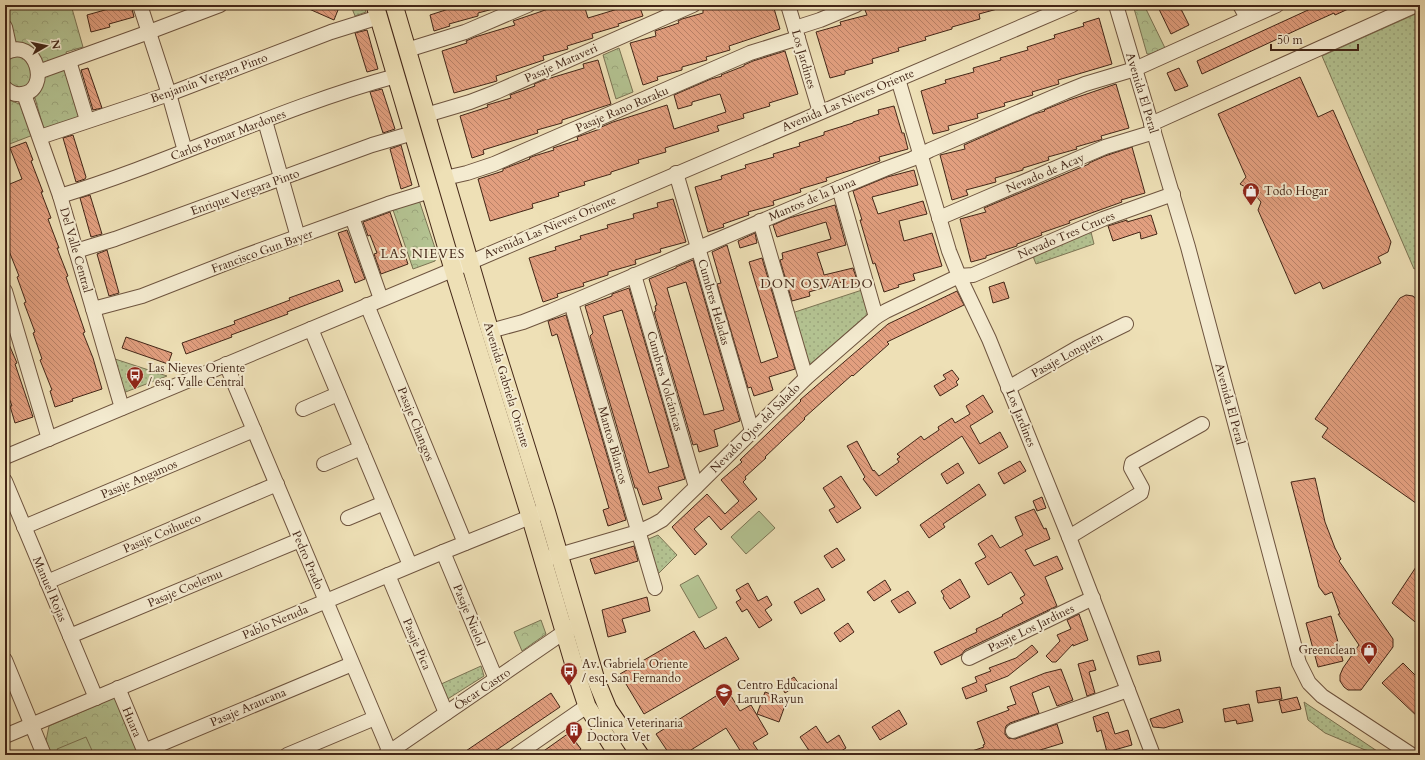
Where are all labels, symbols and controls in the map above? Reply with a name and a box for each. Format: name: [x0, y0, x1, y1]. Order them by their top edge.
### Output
north arrow: [26, 26, 66, 66]
scale bar: [1271, 26, 1358, 52]
street label: Los Jardines: [788, 28, 820, 90]
text: 50 m: [1277, 32, 1304, 48]
text: N: [47, 39, 64, 51]
street label: Pasaje Mataveri: [522, 40, 601, 86]
street label: Benjamín Vergara Pinto: [148, 49, 270, 107]
street label: Avenida El Peral: [1122, 51, 1162, 135]
street label: Avenida Las Nieves Oriente: [779, 65, 917, 135]
street label: Pasaje Rano Raraku: [573, 82, 671, 136]
street label: Carlos Pomar Mardones: [168, 106, 288, 164]
street label: Nevado de Acay: [1003, 149, 1087, 197]
street label: Enrique Vergara Pinto: [188, 165, 302, 219]
street label: Mantos de la Luna: [766, 173, 859, 225]
shop icon: Todo Hogar: [1241, 181, 1261, 206]
place label: Todo Hogar: [1264, 183, 1329, 199]
street label: Avenida Las Nieves Oriente: [481, 192, 619, 262]
street label: Del Valle Central: [56, 205, 96, 295]
street label: Nevado Tres Cruces: [1015, 207, 1117, 263]
street label: Francisco Gun Bayer: [209, 225, 316, 277]
district label: LAS NIEVES: [381, 245, 465, 263]
street label: Cumbres Heladas: [694, 257, 734, 347]
district label: DON OSVALDO: [760, 275, 874, 293]
street label: Avenida Gabriela Oriente: [480, 320, 534, 450]
street label: Cumbres Volcánicas: [643, 329, 687, 433]
street label: Pasaje Lonquén: [1028, 329, 1106, 381]
place label: Las Nieves Oriente / esq. Valle Central: [148, 360, 245, 390]
street label: Avenida El Peral: [1211, 361, 1249, 447]
bus stop icon: Las Nieves Oriente / esq. Valle Central: [125, 365, 145, 390]
street label: Nevado Ojos del Salado: [707, 379, 804, 476]
street label: Pasaje Changos: [394, 385, 438, 463]
street label: Los Jardines: [1002, 387, 1040, 449]
street label: Mantos Blancos: [594, 404, 632, 486]
street label: Pasaje Angamos: [98, 456, 180, 502]
street label: Pasaje Coihueco: [121, 509, 204, 557]
street label: Pedro Prado: [288, 528, 328, 592]
street label: Manuel Rojas: [29, 554, 71, 624]
street label: Pasaje Coelemu: [145, 565, 225, 611]
street label: Pasaje Ñielol: [449, 581, 490, 648]
street label: Pasaje Los Jardines: [985, 600, 1077, 656]
street label: Pablo Neruda: [240, 601, 311, 643]
street label: Pasaje Pica: [399, 616, 435, 673]
shop icon: Greenclean: [1359, 640, 1379, 665]
place label: Greenclean: [1298, 642, 1356, 658]
place label: Av. Gabriela Oriente / esq. San Fernando: [582, 656, 688, 686]
bus stop icon: Av. Gabriela Oriente / esq. San Fernando: [559, 661, 579, 686]
street label: Óscar Castro: [450, 663, 514, 714]
place label: Centro Educacional Larun Rayun: [737, 677, 838, 707]
school or university icon: Centro Educacional Larun Rayun: [714, 682, 734, 707]
street label: Pasaje Araucana: [208, 684, 289, 730]
street label: Huara: [119, 704, 146, 740]
place label: Clinica Veterinaria Doctora Vet: [587, 715, 684, 745]
building icon: Clinica Veterinaria Doctora Vet: [564, 720, 584, 745]

